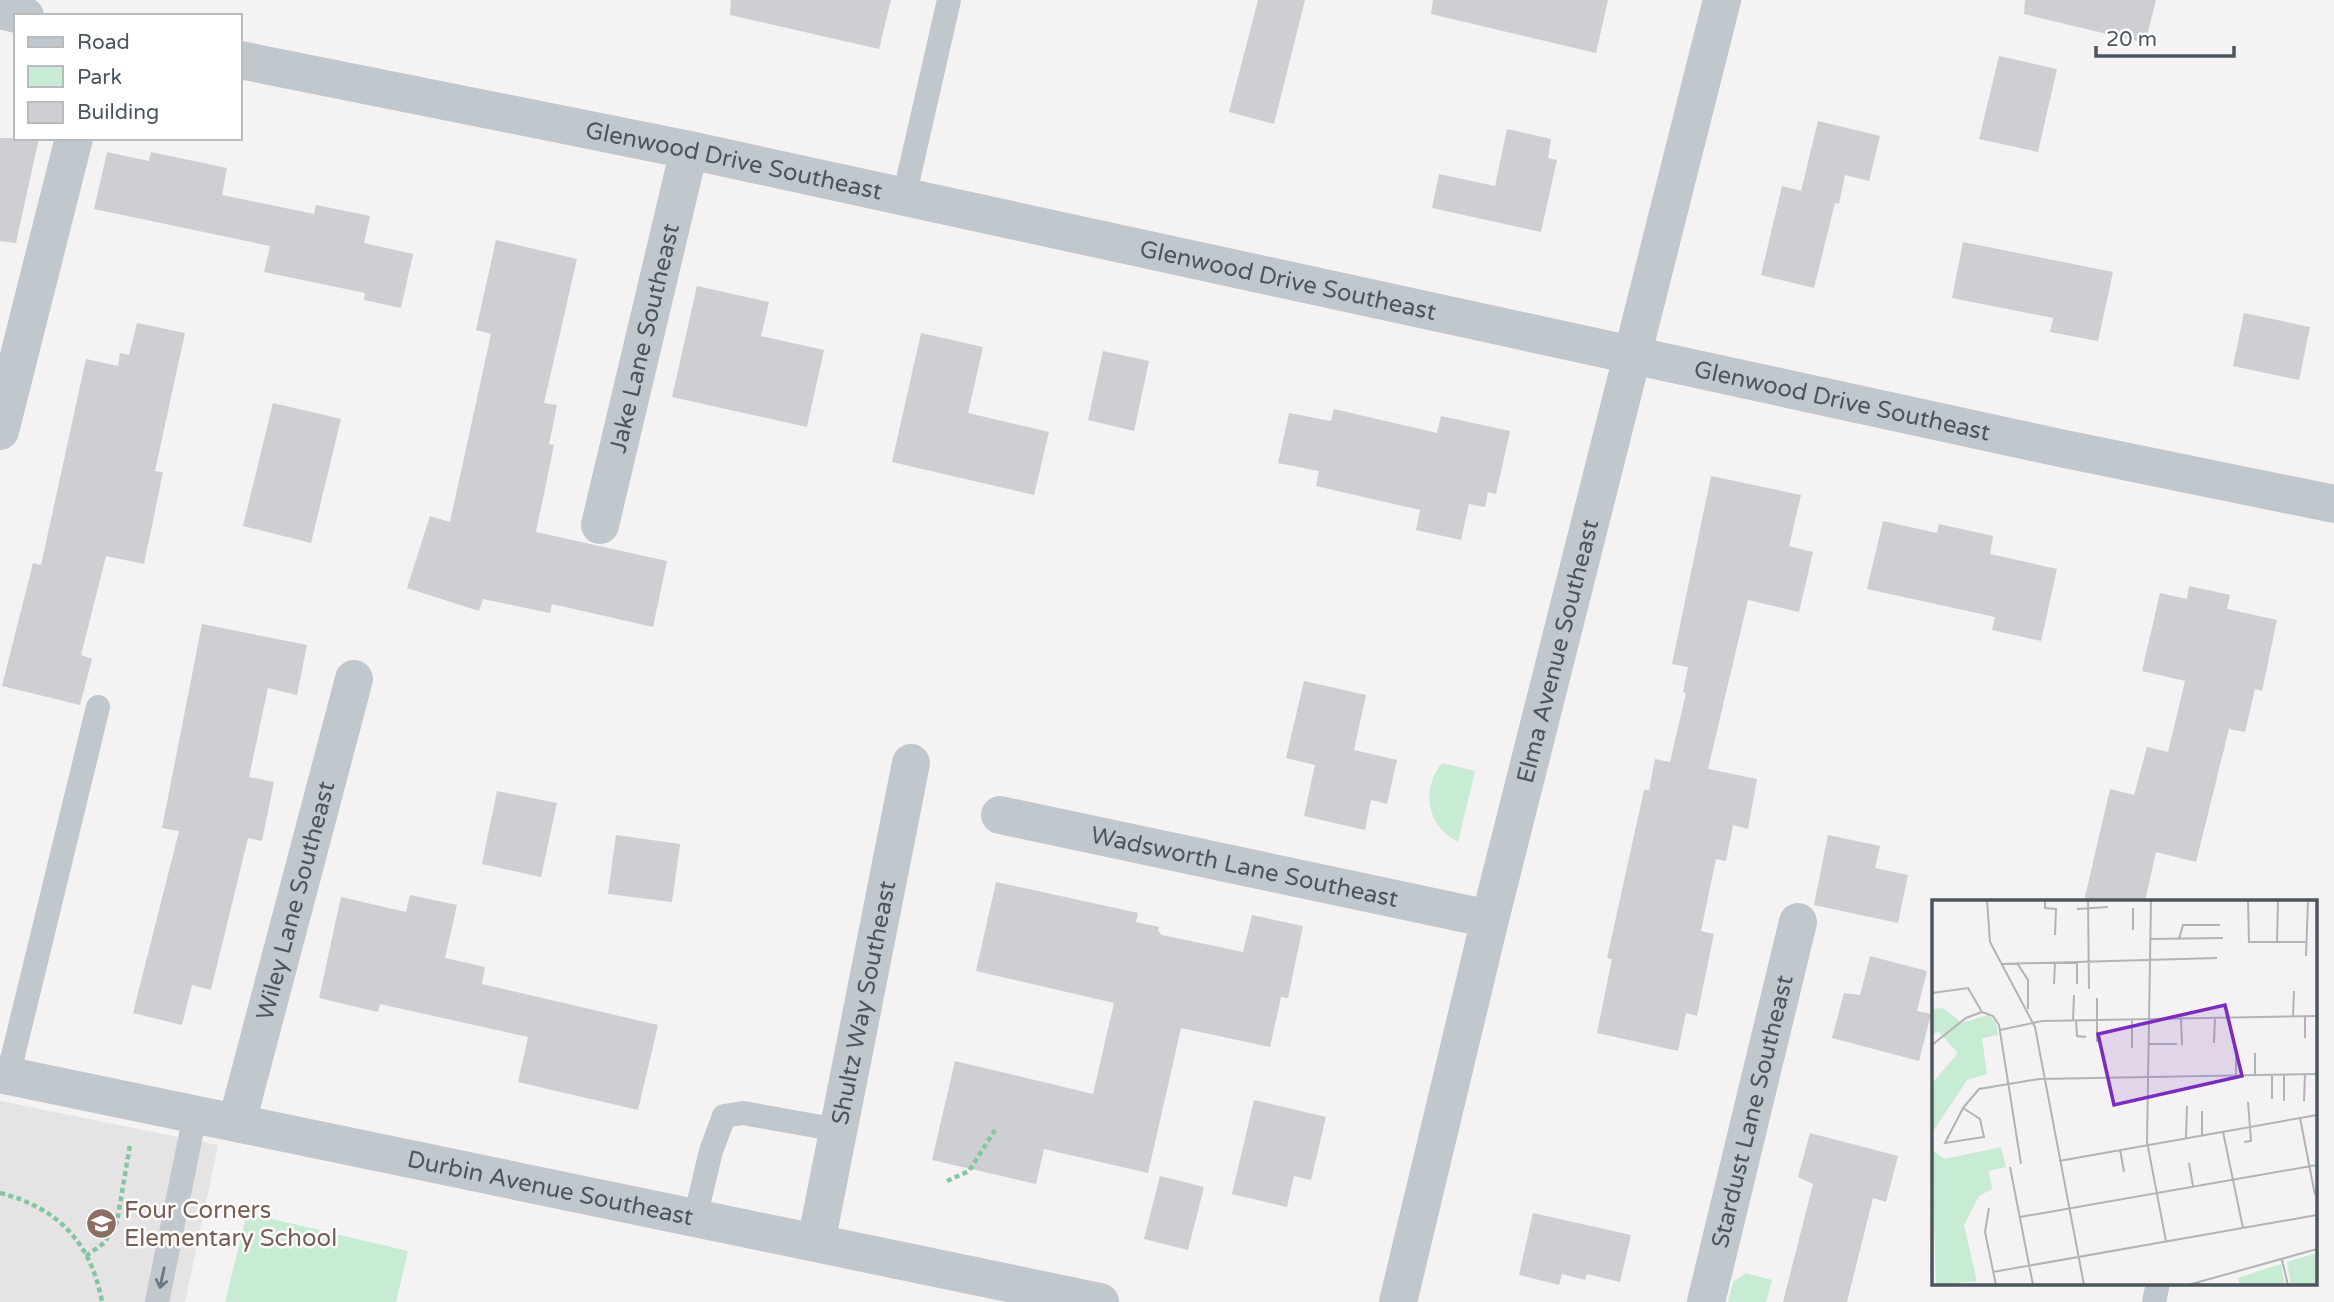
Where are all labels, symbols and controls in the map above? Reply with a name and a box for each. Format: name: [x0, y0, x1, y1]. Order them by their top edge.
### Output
legend: [14, 14, 242, 140]
scale bar: [2096, 14, 2234, 58]
text: 20 m: [2106, 27, 2157, 52]
text: Road: [77, 30, 130, 55]
text: Park: [77, 65, 122, 90]
text: Building: [77, 100, 159, 125]
street label: Glenwood Drive Southeast: [583, 115, 885, 206]
street label: Jake Lane Southeast: [603, 221, 686, 456]
street label: Glenwood Drive Southeast: [1137, 234, 1439, 327]
street label: Glenwood Drive Southeast: [1691, 354, 1993, 447]
street label: Elma Avenue Southeast: [1510, 516, 1605, 786]
street label: Wiley Lane Southeast: [250, 778, 341, 1023]
street label: Wadsworth Lane Southeast: [1088, 820, 1401, 914]
street label: Shultz Way Southeast: [825, 878, 902, 1127]
inset map: [1932, 900, 2316, 1284]
street label: Stardust Lane Southeast: [1705, 972, 1799, 1251]
street label: Durbin Avenue Southeast: [405, 1144, 696, 1232]
place label: Four Corners Elementary School: [124, 1196, 337, 1253]
school or university icon: Four Corners Elementary School: [84, 1207, 118, 1241]
one-way arrow: [154, 1266, 168, 1289]

